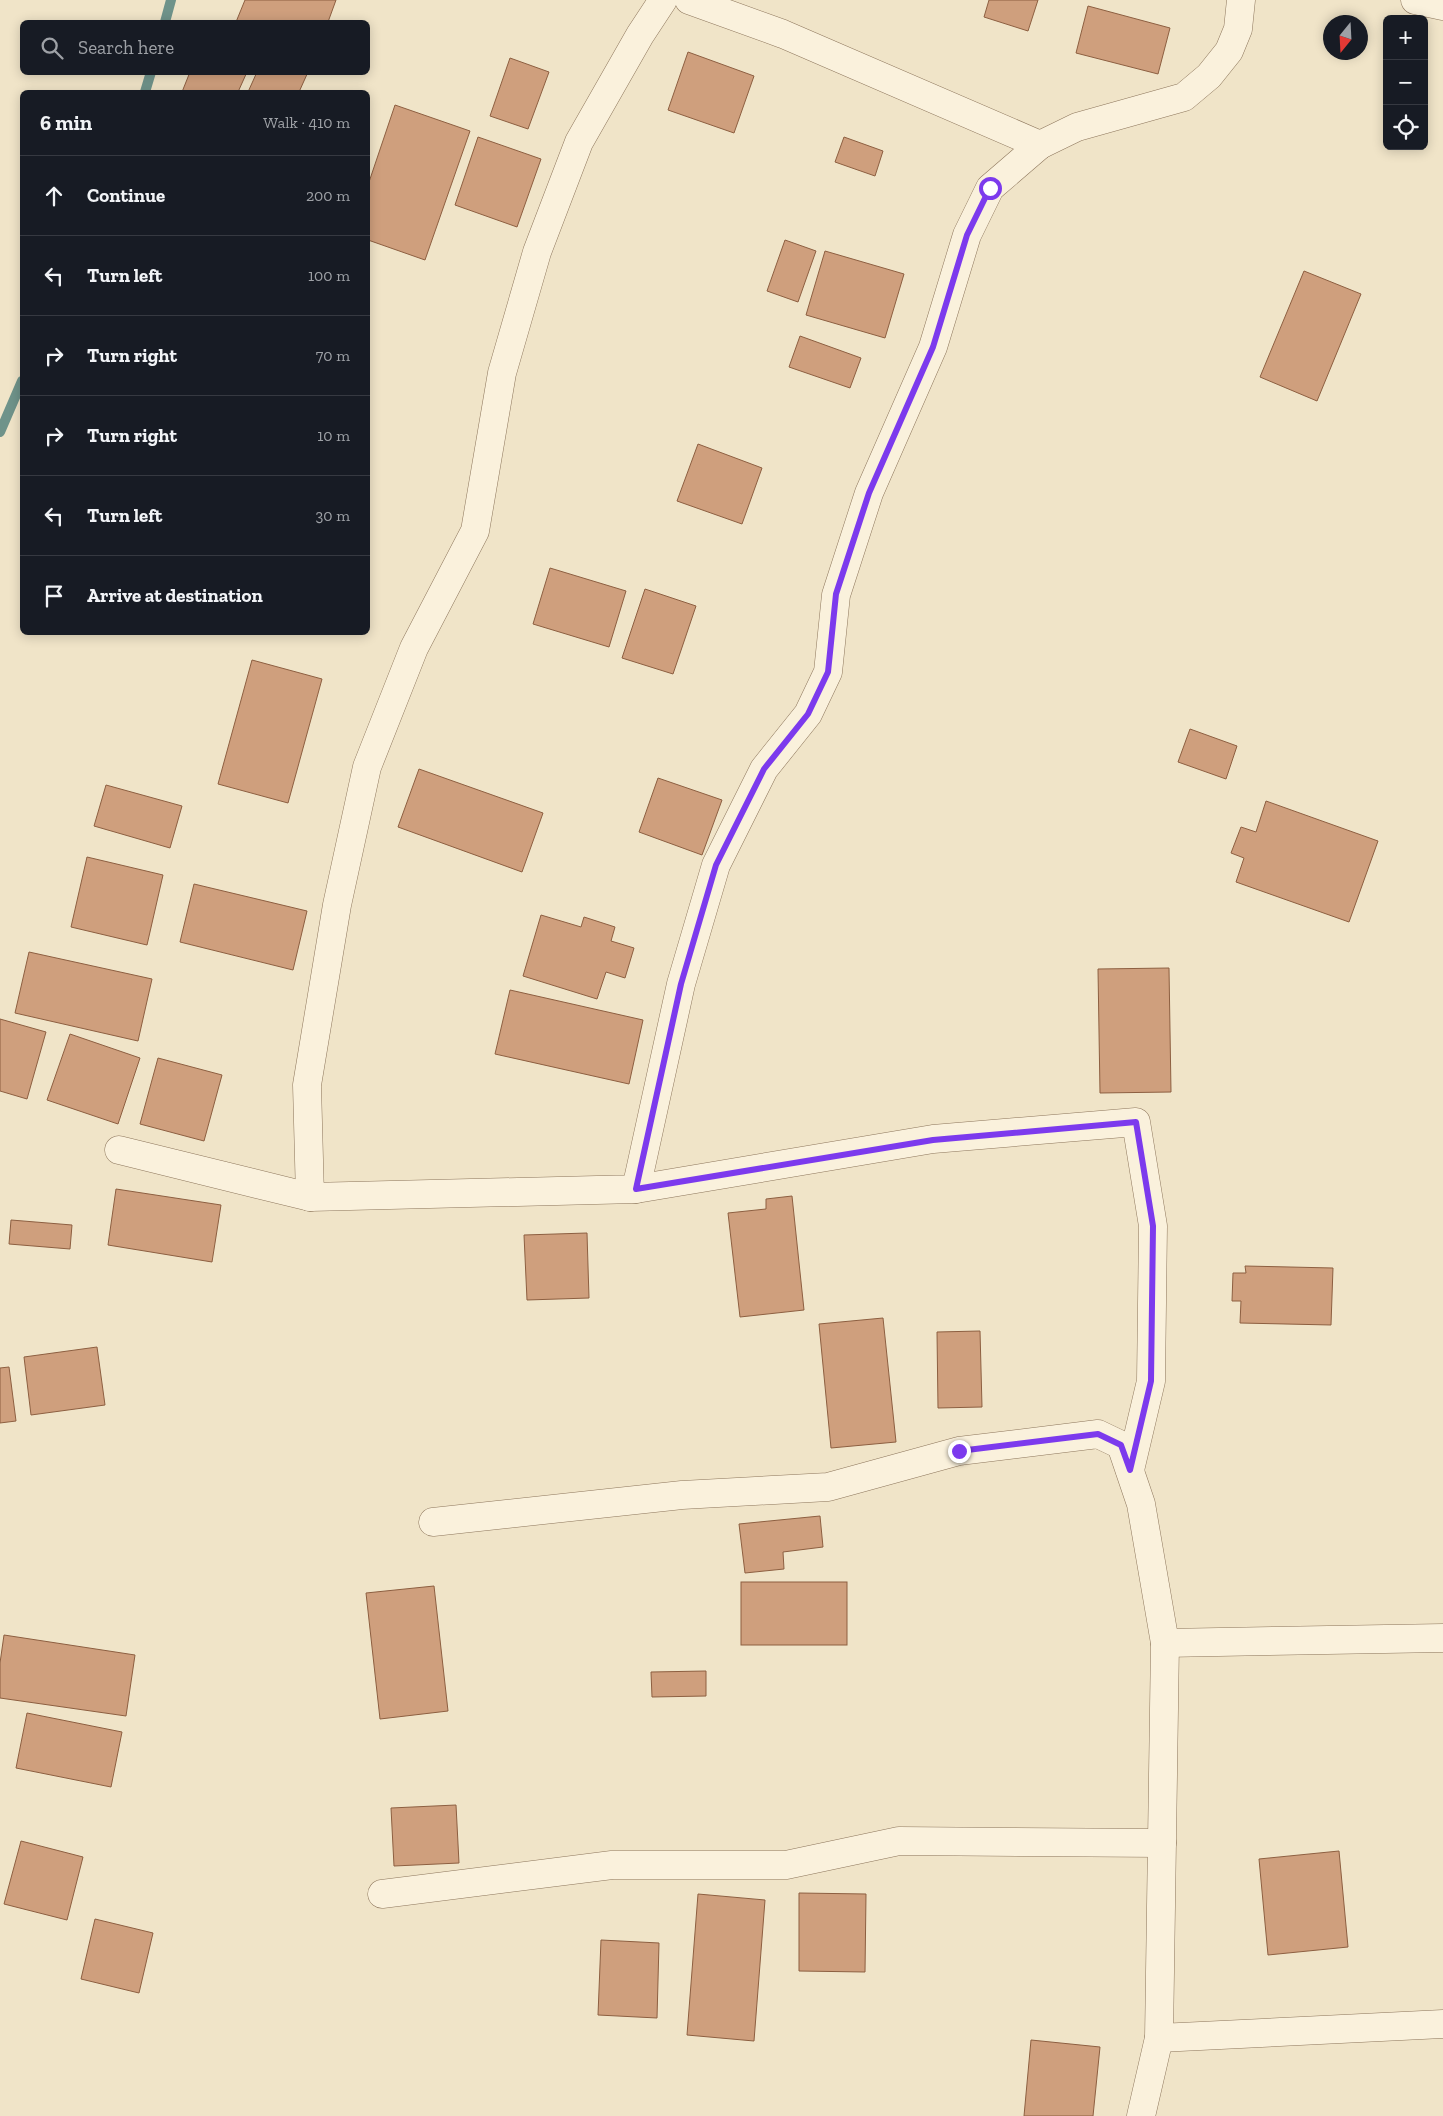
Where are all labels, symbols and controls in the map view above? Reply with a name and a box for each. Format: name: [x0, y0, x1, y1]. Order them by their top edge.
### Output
north arrow: [1323, 15, 1368, 60]
map controls: [1383, 15, 1428, 150]
button: +: [1383, 15, 1428, 60]
search box: [20, 20, 370, 75]
icon: search: [38, 34, 66, 62]
text: Search here: [78, 36, 174, 59]
button: −: [1383, 60, 1428, 105]
button: locate: [1383, 105, 1428, 150]
text: 6 min: [40, 110, 92, 135]
text: Walk · 410 m: [263, 113, 350, 132]
route start: [979, 177, 1002, 200]
icon: ahead: [40, 182, 68, 210]
text: Continue: [87, 184, 165, 207]
text: 200 m: [306, 186, 350, 205]
icon: left: [40, 262, 68, 290]
text: Turn left: [87, 264, 162, 287]
text: 100 m: [308, 266, 350, 285]
icon: right: [40, 342, 68, 370]
text: Turn right: [87, 344, 177, 367]
text: 70 m: [316, 346, 350, 365]
icon: right: [40, 422, 68, 450]
text: Turn right: [87, 424, 177, 447]
text: 10 m: [317, 426, 350, 445]
icon: left: [40, 502, 68, 530]
text: Turn left: [87, 504, 162, 527]
text: 30 m: [316, 506, 350, 525]
icon: arrive: [40, 582, 68, 610]
text: Arrive at destination: [87, 584, 263, 607]
route end: [948, 1440, 971, 1463]

